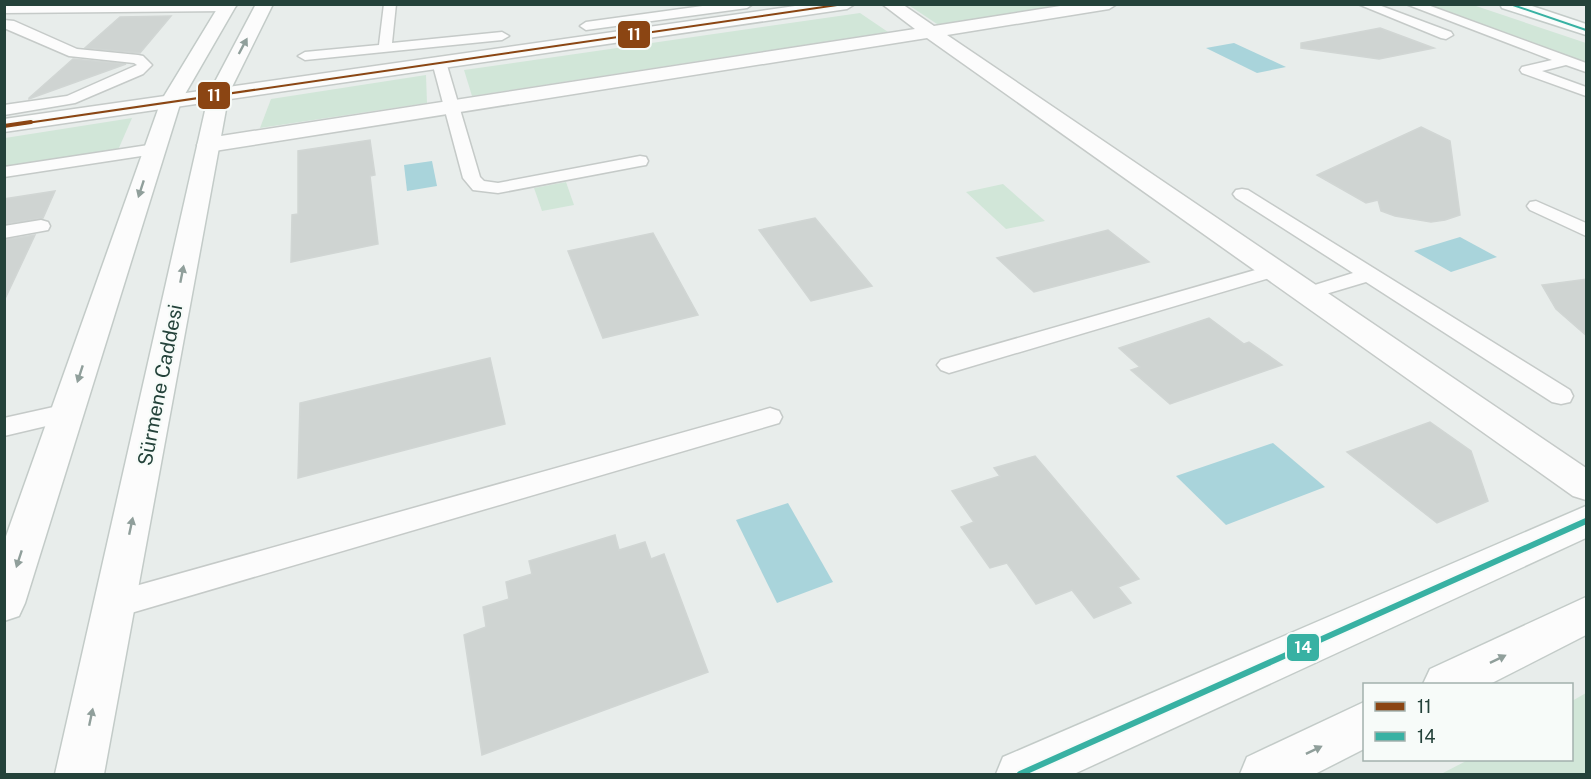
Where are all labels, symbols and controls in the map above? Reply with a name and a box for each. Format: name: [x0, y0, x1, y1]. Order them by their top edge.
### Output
line badge: 11: [617, 20, 651, 49]
text: 11: [627, 25, 641, 44]
one-way arrow: [238, 38, 248, 55]
line badge: 11: [197, 81, 231, 110]
text: 11: [207, 86, 221, 105]
one-way arrow: [136, 180, 146, 198]
one-way arrow: [178, 264, 187, 283]
street label: Sürmene Caddesi: [133, 302, 187, 468]
one-way arrow: [75, 365, 84, 383]
one-way arrow: [127, 517, 136, 536]
one-way arrow: [14, 550, 23, 568]
line badge: 14: [1286, 633, 1320, 662]
text: 14: [1294, 638, 1312, 657]
one-way arrow: [1490, 654, 1507, 663]
legend: [1363, 683, 1573, 761]
text: 11: [1417, 696, 1432, 717]
one-way arrow: [86, 708, 96, 727]
text: 14: [1417, 726, 1436, 747]
one-way arrow: [1306, 745, 1323, 754]

